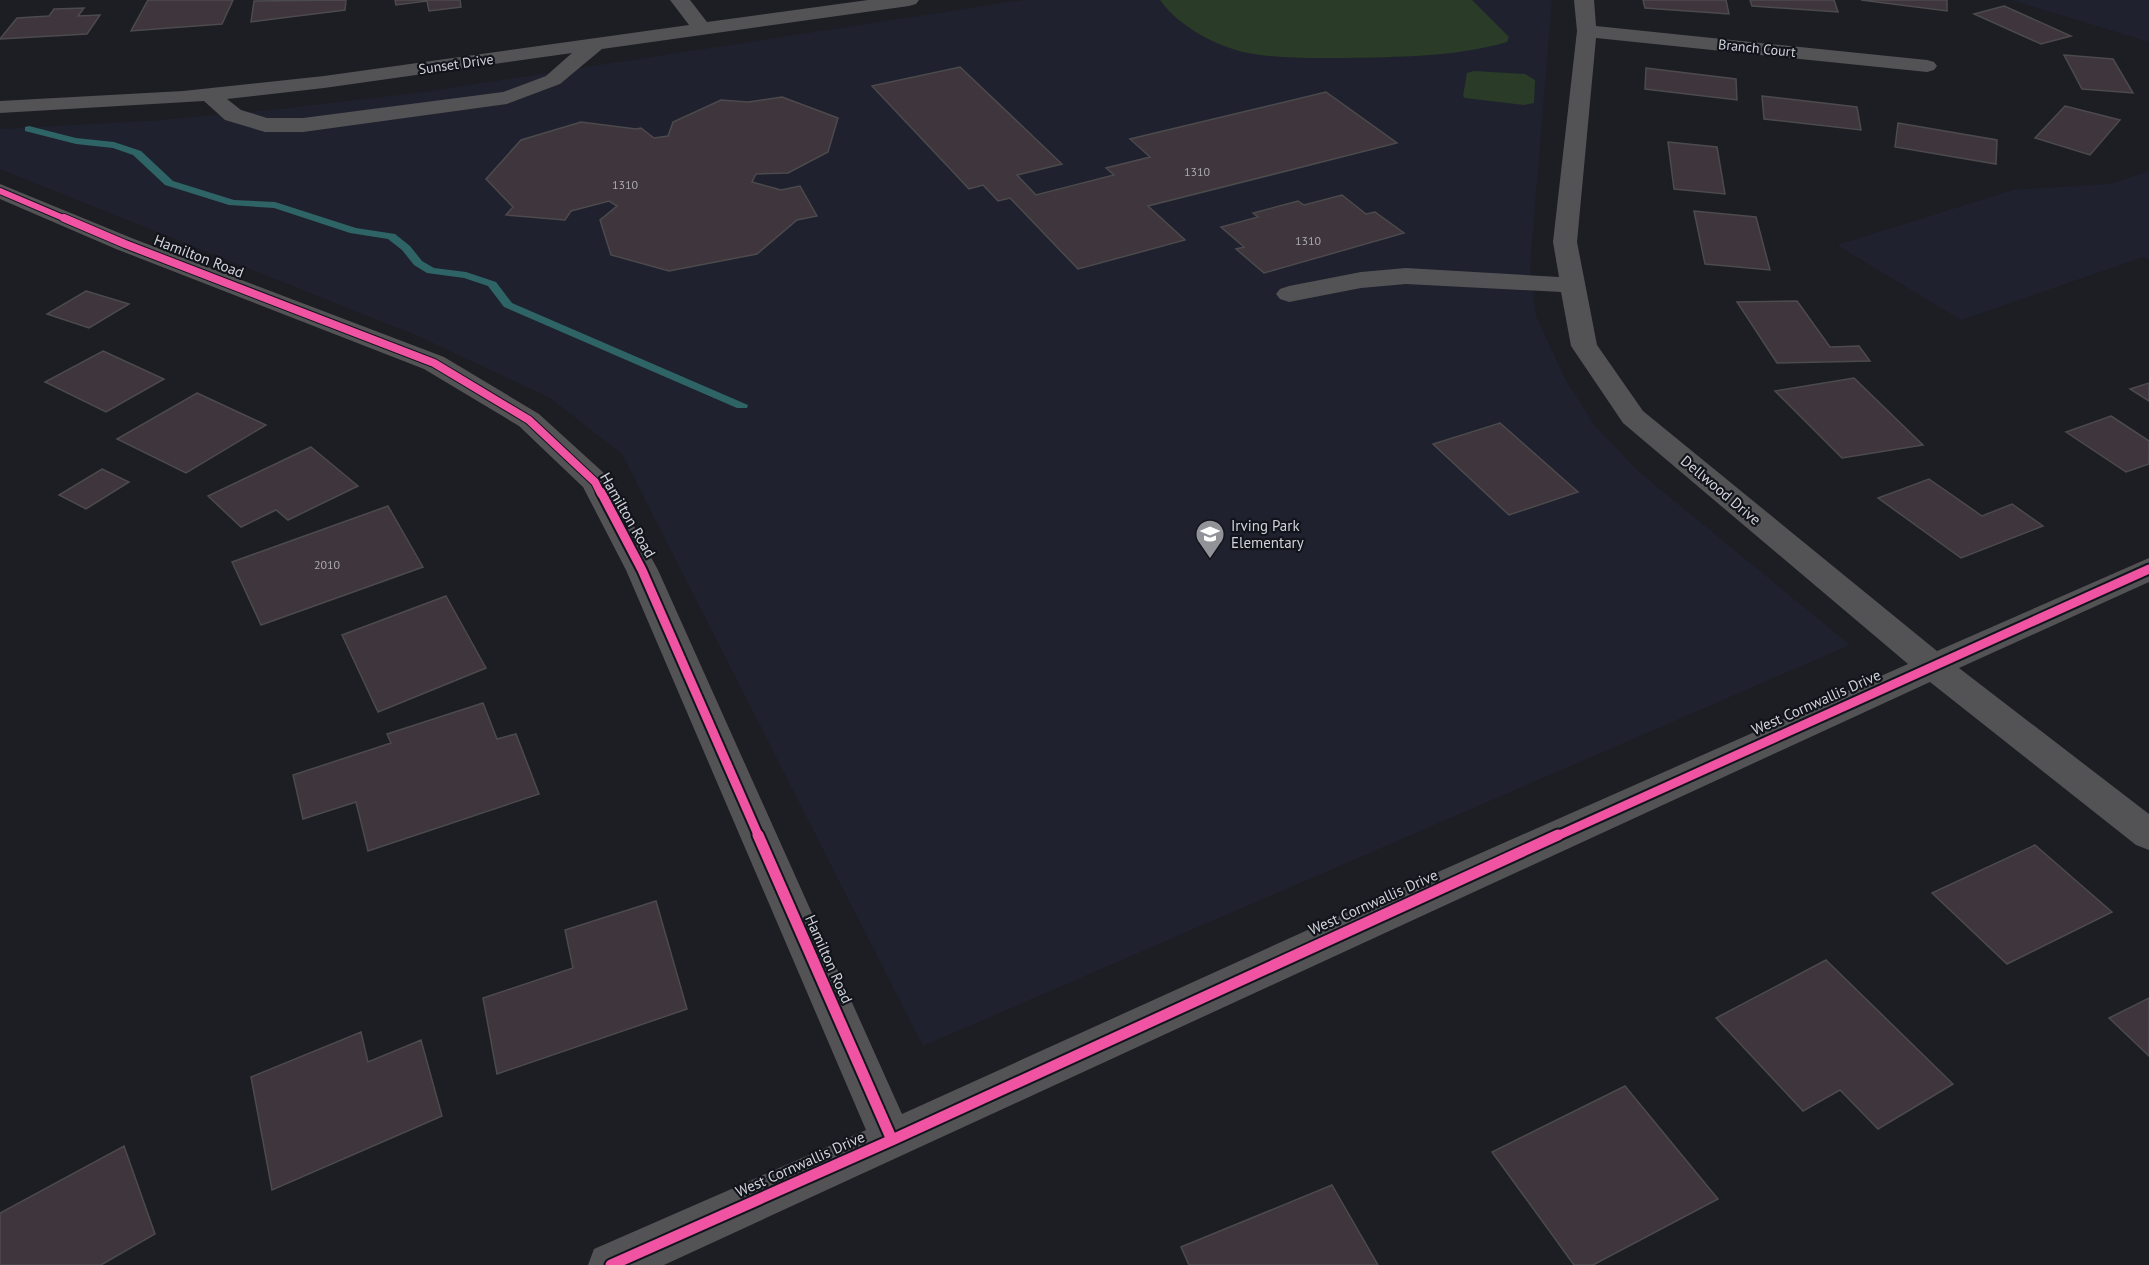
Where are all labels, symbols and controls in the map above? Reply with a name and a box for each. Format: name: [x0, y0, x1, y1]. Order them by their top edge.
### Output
street label: Branch Court: [1717, 35, 1797, 61]
street label: Sunset Drive: [417, 50, 495, 78]
house number: 1310: [1184, 164, 1211, 179]
house number: 1310: [612, 177, 639, 192]
street label: Hamilton Road: [151, 230, 247, 282]
house number: 1310: [1295, 233, 1322, 248]
street label: Dellwood Drive: [1677, 451, 1765, 529]
street label: Hamilton Road: [596, 469, 660, 561]
place label: Irving Park Elementary: [1231, 516, 1304, 552]
school or university icon: Irving Park Elementary: [1194, 518, 1226, 560]
house number: 2010: [314, 557, 341, 572]
street label: West Cornwallis Drive: [1748, 665, 1884, 739]
street label: West Cornwallis Drive: [1305, 865, 1441, 939]
street label: Hamilton Road: [801, 912, 857, 1006]
street label: West Cornwallis Drive: [732, 1127, 868, 1201]

